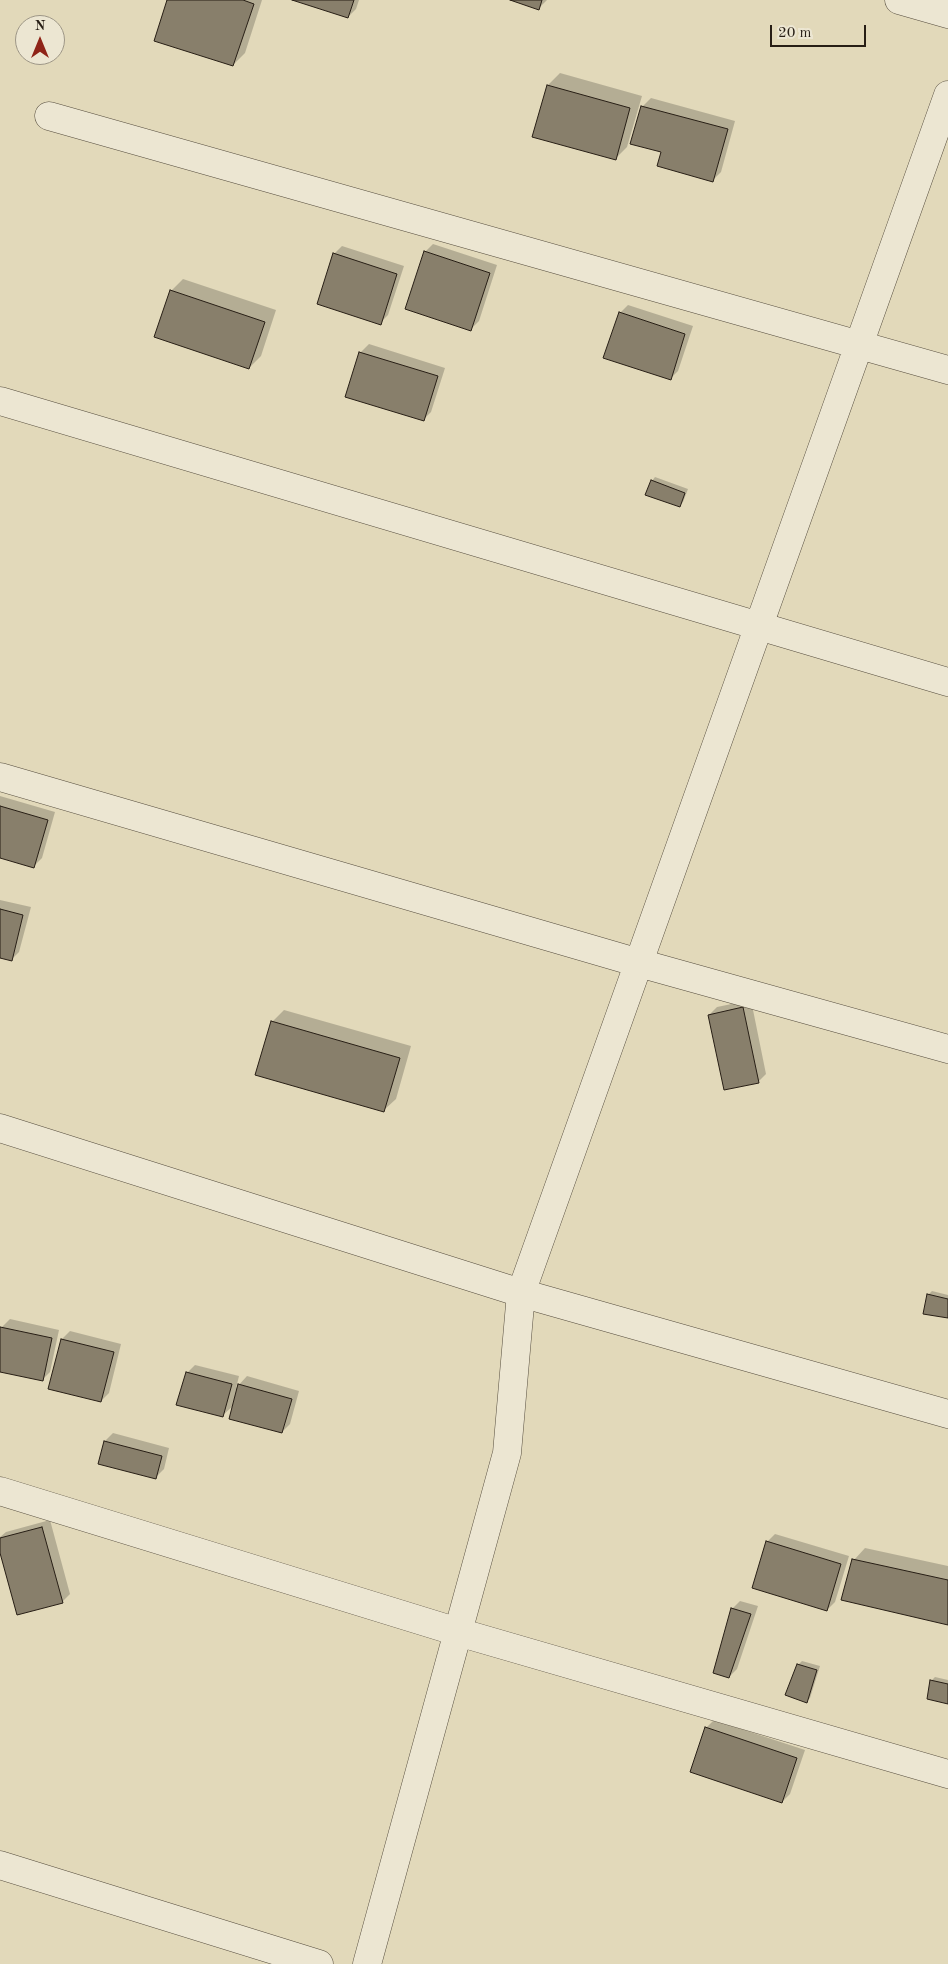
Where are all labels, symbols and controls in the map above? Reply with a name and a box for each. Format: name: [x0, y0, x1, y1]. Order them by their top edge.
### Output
north arrow: [15, 15, 65, 65]
scale bar: [773, 15, 869, 47]
text: N: [35, 19, 45, 33]
text: 20 m: [778, 26, 812, 41]

